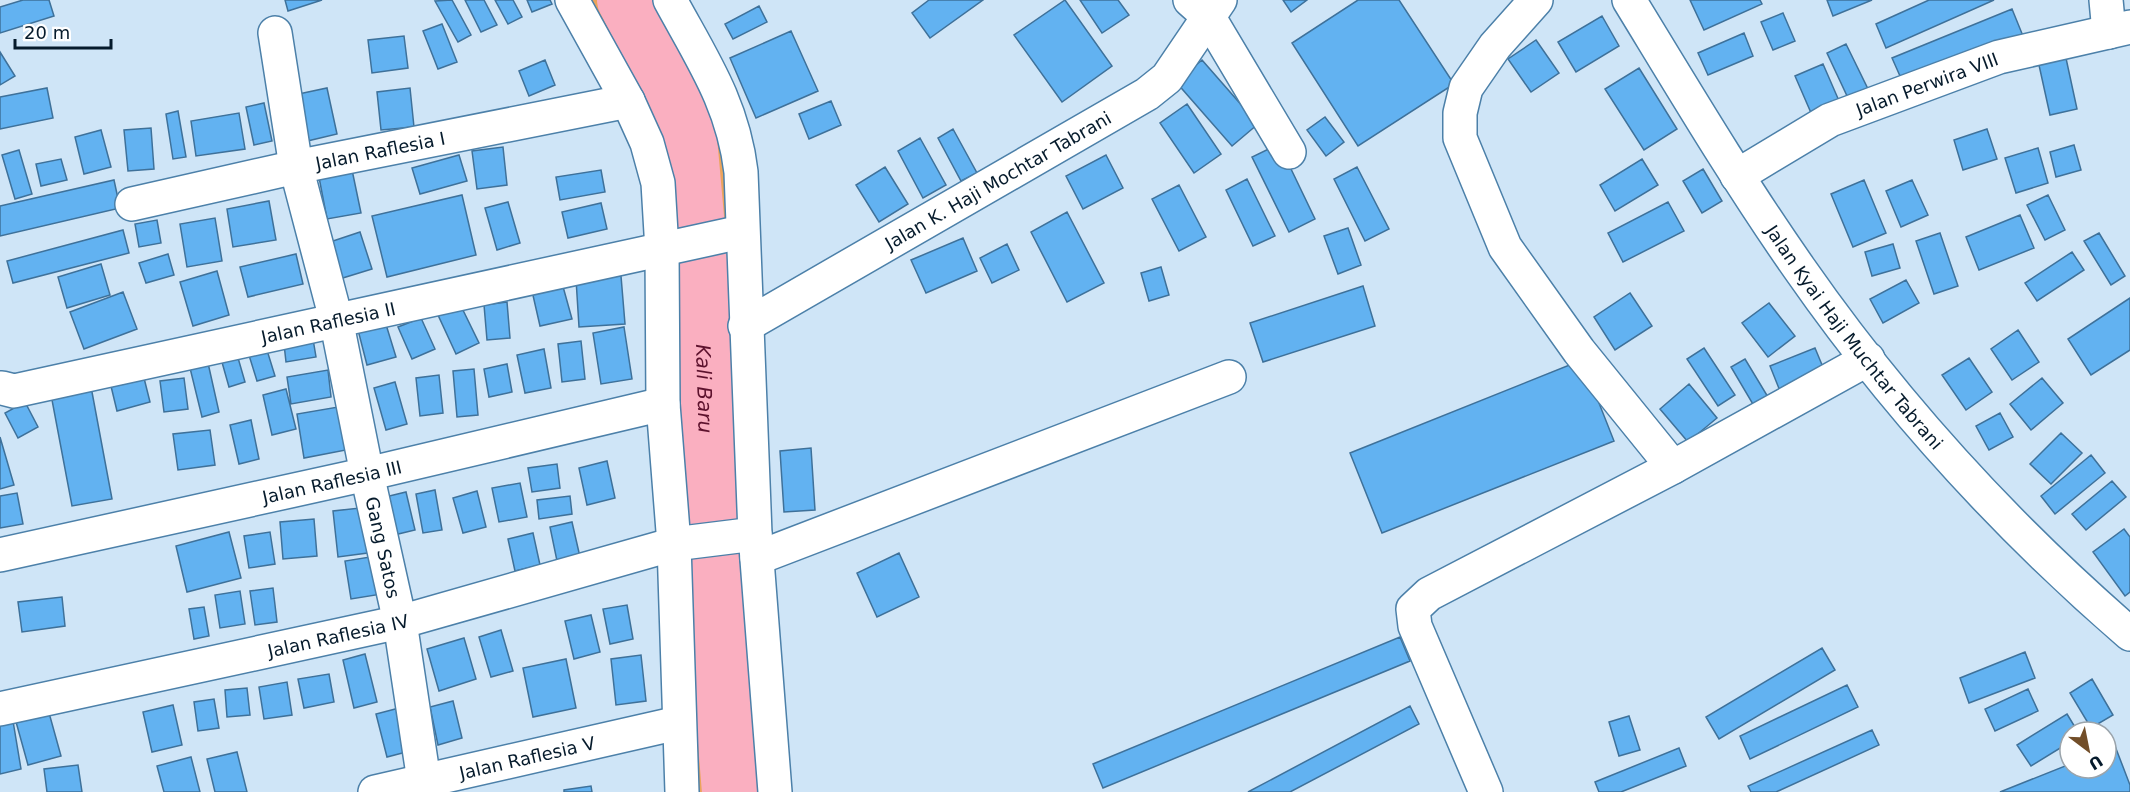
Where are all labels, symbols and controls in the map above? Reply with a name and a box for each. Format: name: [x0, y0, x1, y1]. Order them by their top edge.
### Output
scale bar: [15, 12, 111, 50]
text: 20 m: [24, 22, 70, 43]
street label: Jalan Perwira VIII: [1852, 48, 2001, 120]
street label: Jalan K. Haji Mochtar Tabrani: [880, 107, 1115, 254]
street label: Jalan Raflesia I: [313, 127, 447, 174]
street label: Jalan Kyai Haji Muchtar Tabrani: [1761, 220, 1948, 453]
street label: Jalan Raflesia II: [258, 297, 397, 347]
water label: Kali Baru: [691, 344, 718, 434]
street label: Jalan Raflesia III: [259, 456, 404, 508]
street label: Gang Satos: [362, 495, 405, 600]
street label: Jalan Raflesia IV: [265, 609, 412, 661]
north arrow: [2058, 720, 2118, 780]
street label: Jalan Raflesia V: [456, 732, 598, 783]
text: U: [2085, 751, 2106, 774]

